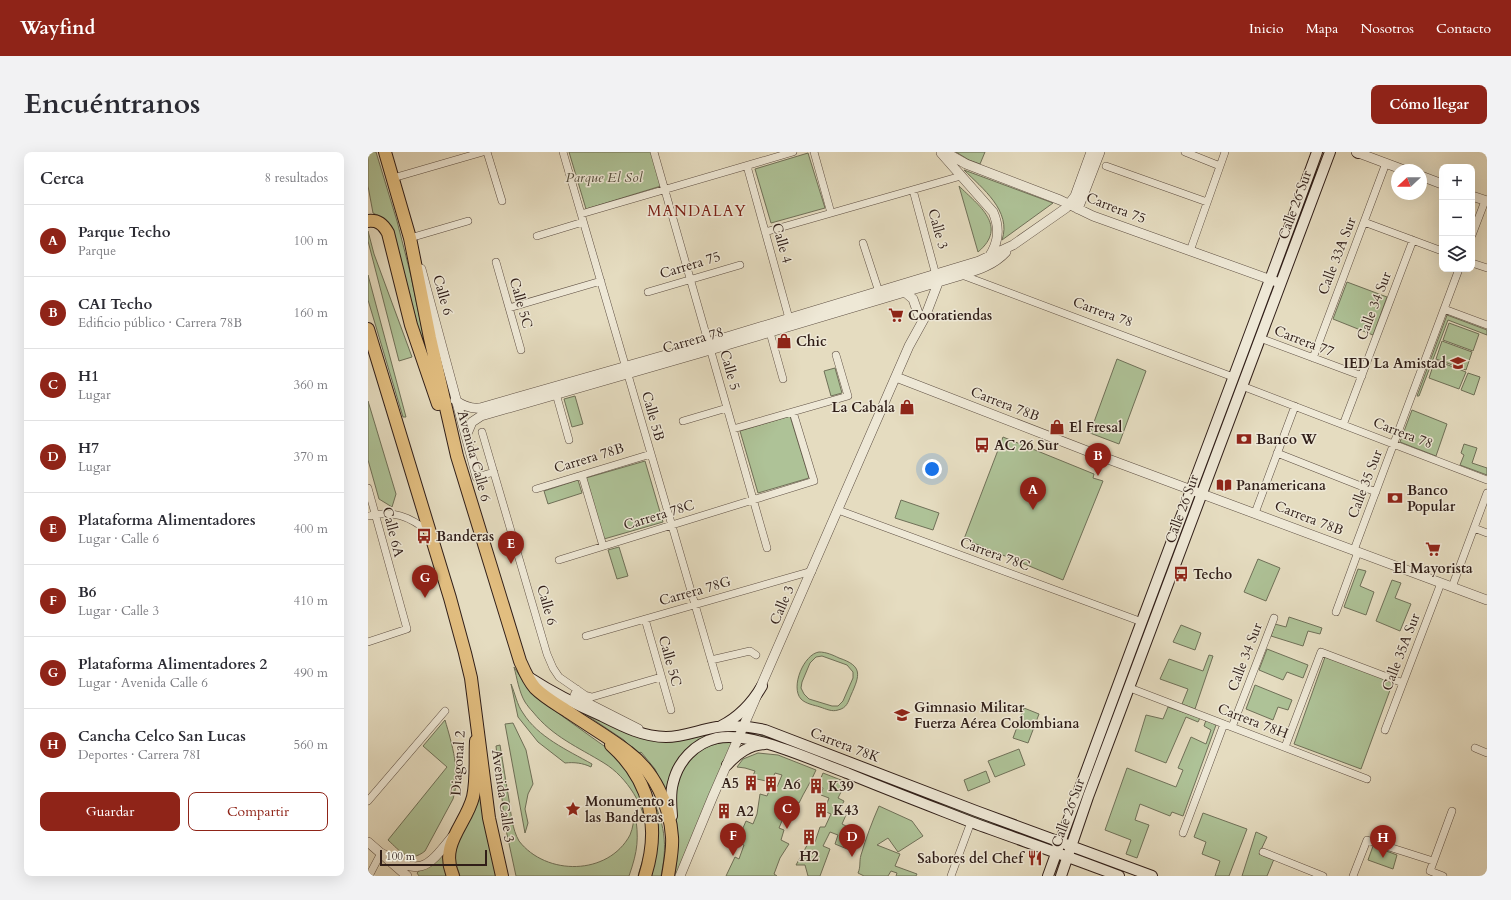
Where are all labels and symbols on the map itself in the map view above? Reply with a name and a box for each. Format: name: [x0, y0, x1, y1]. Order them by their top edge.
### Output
north arrow: [1391, 164, 1427, 200]
street label: Calle 26 Sur: [1274, 167, 1317, 242]
park label: Parque El Sol: [566, 168, 644, 187]
street label: Carrera 75: [1083, 188, 1149, 228]
district label: MANDALAY: [647, 201, 747, 221]
street label: Calle 3: [923, 207, 953, 251]
street label: Calle 33A Sur: [1313, 214, 1361, 298]
street label: Calle 4: [767, 221, 797, 265]
street label: Carrera 75: [657, 247, 723, 283]
street label: Calle 34 Sur: [1352, 268, 1396, 343]
street label: Calle 6: [428, 273, 458, 317]
street label: Calle 5C: [505, 275, 537, 331]
street label: Carrera 78: [1070, 292, 1136, 332]
supermarket icon: Cooratiendas: [887, 306, 905, 324]
place label: Cooratiendas: [908, 306, 992, 325]
street label: Carrera 77: [1271, 321, 1337, 361]
street label: Carrera 78: [660, 322, 726, 358]
shop icon: Chic: [775, 332, 793, 350]
place label: Chic: [796, 332, 827, 351]
street label: Calle 5: [715, 348, 745, 392]
place label: IED La Amistad: [1343, 354, 1446, 373]
school or university icon: IED La Amistad: [1449, 354, 1467, 372]
street label: Carrera 78B: [968, 382, 1042, 426]
street label: Calle 5B: [637, 389, 669, 443]
place label: La Cabala: [832, 398, 895, 417]
shop icon: La Cabala: [898, 398, 916, 416]
street label: Avenida Calle 6: [453, 408, 495, 504]
street label: Carrera 78: [1370, 413, 1436, 453]
shop icon: El Fresal: [1048, 418, 1066, 436]
place label: El Fresal: [1069, 418, 1122, 437]
bank icon: Banco W: [1235, 430, 1253, 448]
place label: Banco W: [1256, 430, 1318, 449]
bus stop icon: AC 26 Sur: [973, 436, 991, 454]
place label: AC 26 Sur: [994, 436, 1059, 455]
street label: Carrera 78B: [552, 438, 626, 478]
pin: B: [1085, 443, 1111, 476]
street label: Calle 35 Sur: [1343, 446, 1387, 521]
your location: [922, 459, 942, 479]
street label: Calle 26 Sur: [1161, 471, 1204, 546]
library icon: Panamericana: [1215, 476, 1233, 494]
place label: Panamericana: [1236, 476, 1326, 495]
pin: A: [1020, 477, 1046, 510]
place label: Banco Popular: [1407, 481, 1456, 516]
bank icon: Banco Popular: [1386, 489, 1404, 507]
street label: Carrera 78C: [621, 495, 697, 535]
street label: Carrera 78B: [1272, 496, 1346, 540]
street label: Calle 6A: [378, 505, 408, 559]
bus stop icon: Banderas: [415, 527, 433, 545]
place label: Banderas: [436, 527, 494, 546]
pin: E: [498, 531, 524, 564]
street label: Carrera 78C: [957, 533, 1033, 576]
supermarket icon: El Mayorista: [1424, 540, 1442, 558]
place label: El Mayorista: [1393, 559, 1473, 578]
pin: G: [412, 565, 438, 598]
bus stop icon: Techo: [1172, 565, 1190, 583]
place label: Techo: [1193, 565, 1232, 584]
street label: Carrera 78G: [657, 572, 733, 610]
street label: Calle 3: [765, 582, 799, 628]
street label: Calle 6: [532, 583, 562, 627]
street label: Calle 35A Sur: [1377, 610, 1425, 694]
street label: Calle 34 Sur: [1223, 619, 1267, 694]
street label: Calle 5C: [654, 633, 686, 689]
place label: Gimnasio Militar Fuerza Aérea Colombiana: [914, 698, 1079, 733]
street label: Carrera 78H: [1215, 699, 1291, 743]
school or university icon: Gimnasio Militar Fuerza Aérea Colombiana: [893, 706, 911, 724]
street label: Carrera 78K: [808, 723, 883, 767]
street label: Diagonal 2: [446, 730, 470, 796]
street label: Avenida Calle 3: [487, 748, 519, 844]
place label: A5: [721, 774, 739, 793]
building icon: A5: [742, 774, 760, 792]
building icon: A6: [762, 775, 780, 793]
place label: A6: [783, 775, 801, 794]
street label: Calle 26 Sur: [1047, 775, 1090, 850]
building icon: K39: [807, 777, 825, 795]
place label: K39: [828, 777, 854, 796]
place label: Monumento a las Banderas: [585, 792, 675, 827]
pin: C: [774, 796, 800, 829]
place icon: Monumento a las Banderas: [564, 800, 582, 818]
building icon: K43: [812, 801, 830, 819]
place label: K43: [833, 801, 859, 820]
building icon: A2: [715, 802, 733, 820]
place label: A2: [736, 802, 754, 821]
pin: F: [720, 823, 746, 856]
pin: D: [839, 824, 865, 857]
pin: H: [1370, 825, 1396, 858]
building icon: H2: [800, 828, 818, 846]
place label: H2: [799, 847, 819, 866]
scale bar: [380, 848, 487, 867]
place label: Sabores del Chef: [917, 849, 1025, 868]
restaurant icon: Sabores del Chef: [1026, 849, 1044, 867]

